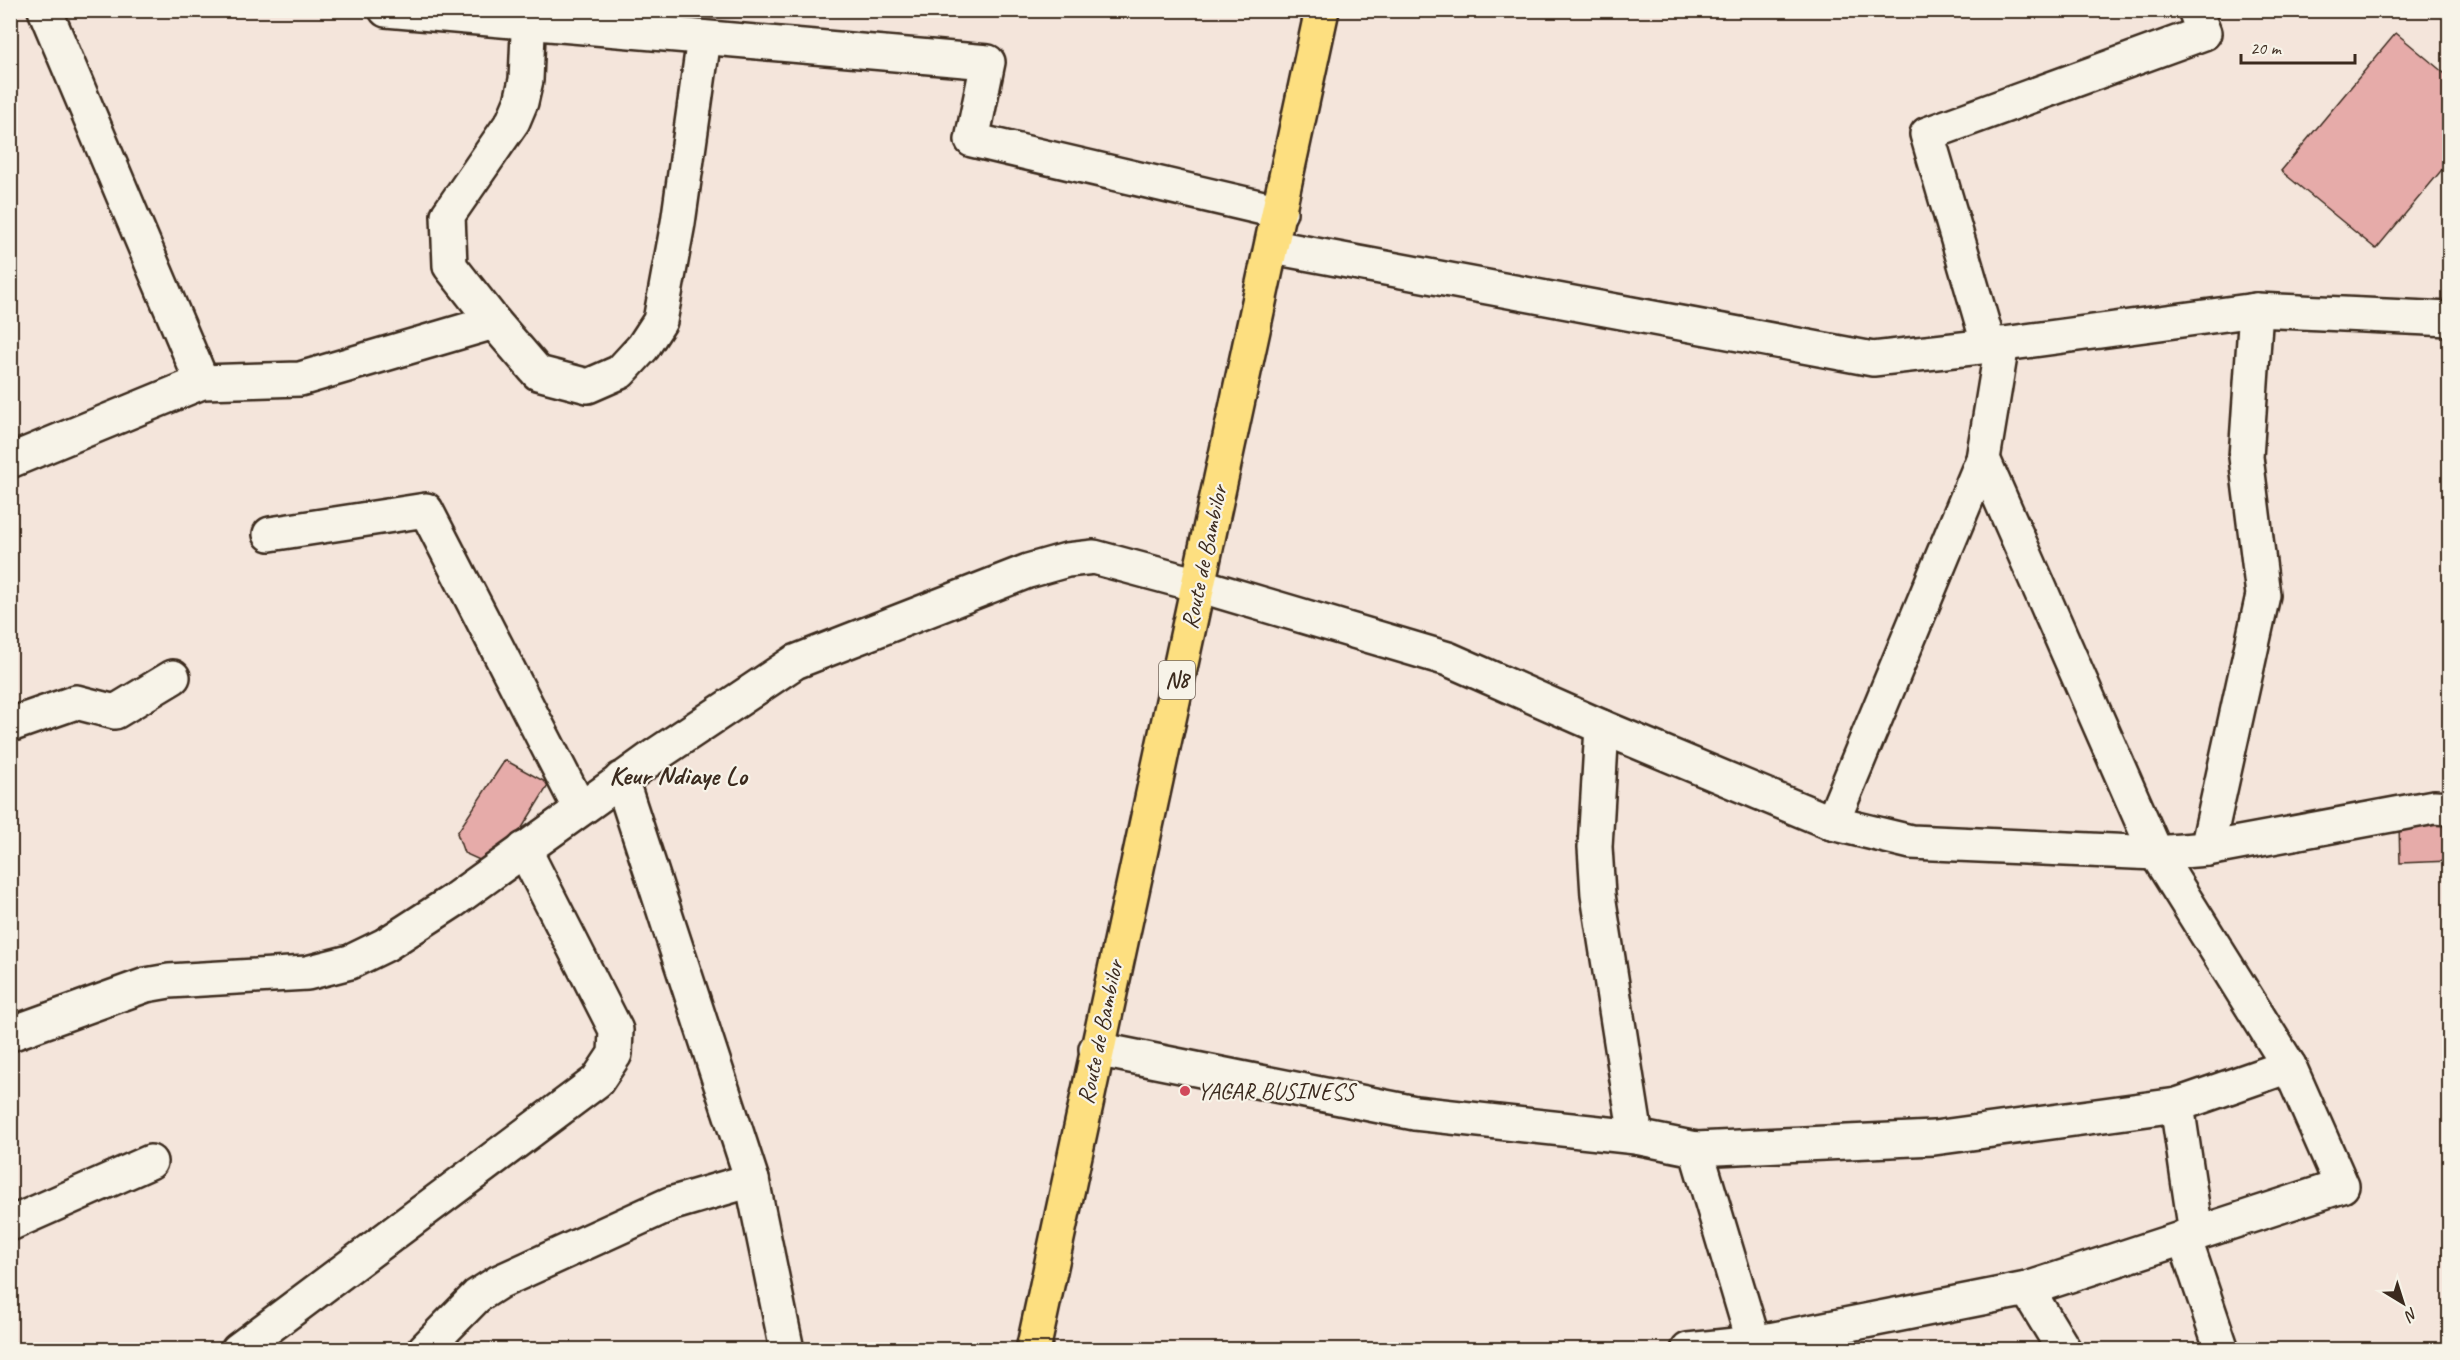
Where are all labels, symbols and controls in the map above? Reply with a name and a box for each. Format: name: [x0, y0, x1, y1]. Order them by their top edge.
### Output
scale bar: [2241, 27, 2355, 65]
text: 20 m: [2250, 37, 2283, 59]
street label: Route de Bambilor: [1174, 480, 1234, 632]
road number: N8: [1159, 661, 1195, 699]
district label: Keur Ndiaye Lo: [609, 758, 749, 792]
street label: Route de Bambilor: [1070, 955, 1130, 1107]
place label: YACAR BUSINESS: [1197, 1076, 1358, 1106]
marker: YACAR BUSINESS: [1178, 1084, 1192, 1098]
north arrow: [2373, 1273, 2433, 1333]
text: N: [2399, 1303, 2422, 1327]

